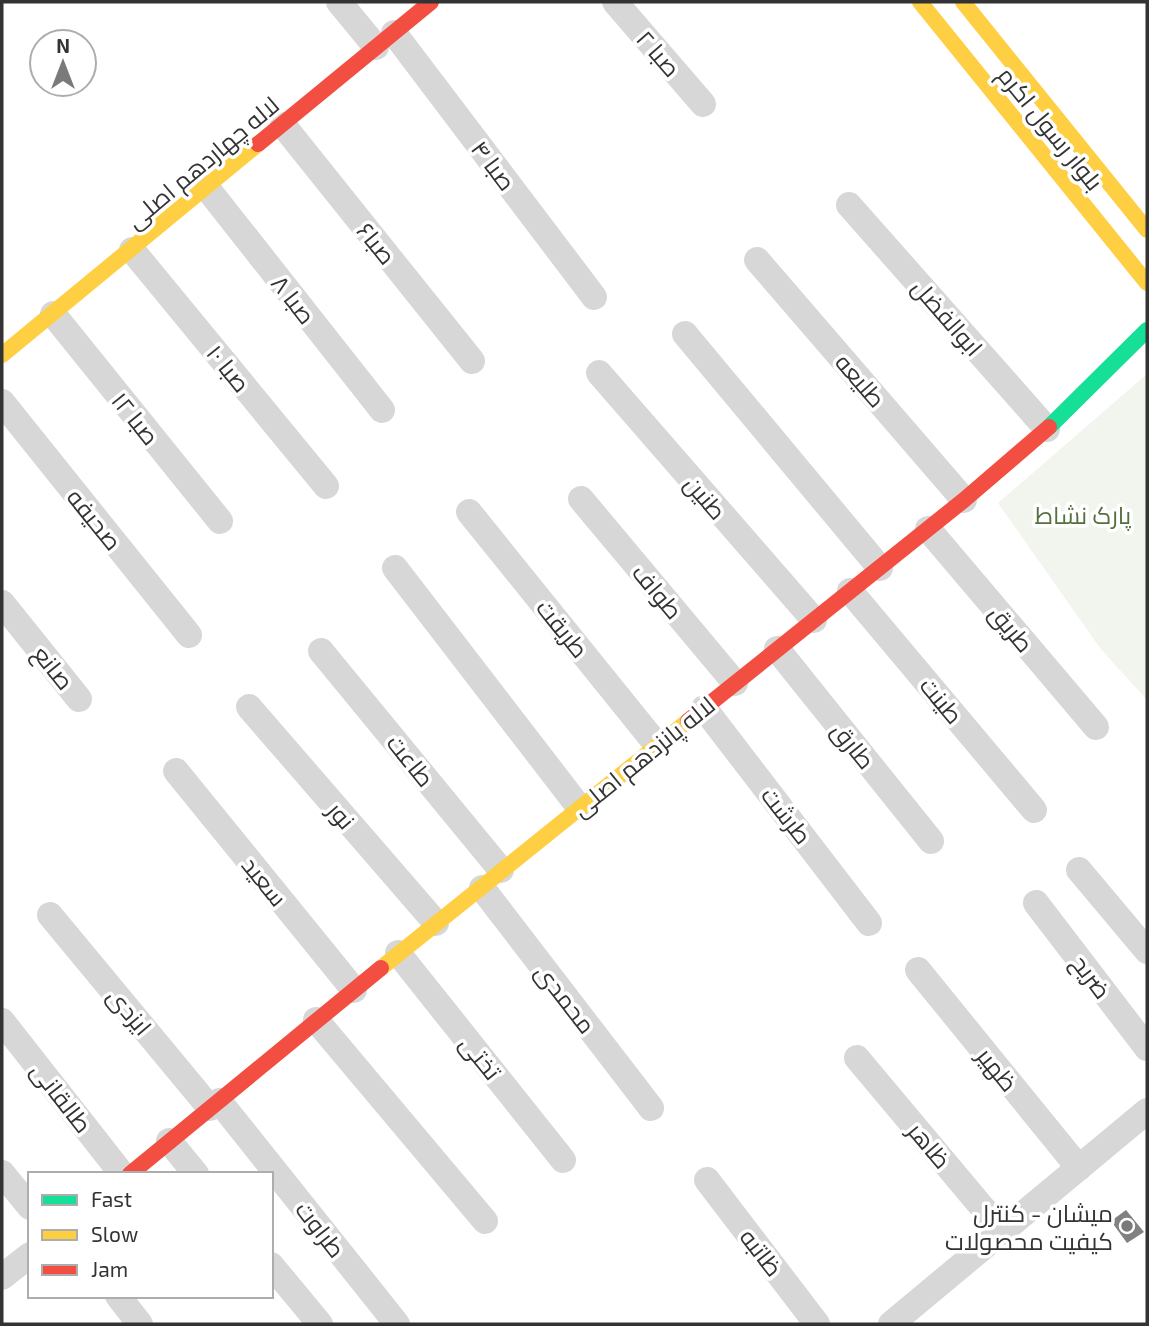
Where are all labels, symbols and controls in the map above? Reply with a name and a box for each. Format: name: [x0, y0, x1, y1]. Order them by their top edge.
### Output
street label: صبا ۲: [631, 24, 687, 82]
north arrow: [28, 28, 98, 98]
text: N: [56, 34, 70, 57]
street label: بلوار رسول اکرم: [990, 60, 1110, 198]
street label: لاله چهاردهم اصلی: [120, 90, 286, 237]
street label: صبا ۴: [466, 134, 522, 196]
street label: صبا۶: [351, 216, 403, 270]
street label: صبا ۸: [266, 269, 322, 329]
street label: ابوالفضل: [906, 273, 989, 362]
street label: صبا ۱۰: [201, 338, 257, 398]
street label: طلیعه: [830, 347, 892, 413]
street label: صبا ۱۲: [106, 386, 166, 450]
street label: طنین: [678, 469, 733, 526]
street label: صحیفه: [62, 483, 128, 555]
park label: پارک نشاط: [1035, 500, 1132, 532]
street label: طواف: [627, 558, 689, 624]
street label: طریقت: [531, 593, 595, 663]
street label: طریق: [982, 598, 1040, 659]
street label: صانع: [25, 639, 80, 697]
street label: طینت: [914, 671, 970, 729]
street label: لاله پانزدهم اصلی: [566, 690, 722, 825]
street label: طارق: [825, 716, 882, 776]
street label: طاعت: [381, 728, 441, 792]
street label: طرشت: [756, 781, 818, 849]
street label: نور: [321, 794, 362, 835]
street label: سعید: [236, 850, 294, 912]
street label: ضریح: [1064, 948, 1118, 1006]
street label: محمدی: [529, 957, 602, 1039]
street label: ایزدی: [101, 981, 158, 1041]
street label: تختی: [453, 1029, 508, 1086]
street label: ظهیر: [970, 1040, 1024, 1097]
street label: طالقانی: [25, 1056, 99, 1139]
street label: ظاهر: [901, 1115, 958, 1174]
legend: [28, 1172, 273, 1298]
text: Fast: [91, 1186, 132, 1211]
street label: طراوت: [290, 1195, 352, 1263]
place label: میشان - کنترل کیفیت محصولات: [945, 1198, 1113, 1255]
marker: میشان - کنترل کیفیت محصولات: [1119, 1218, 1135, 1234]
text: Slow: [91, 1221, 138, 1246]
street label: ظاتبه: [734, 1222, 790, 1282]
text: Jam: [91, 1256, 128, 1281]

